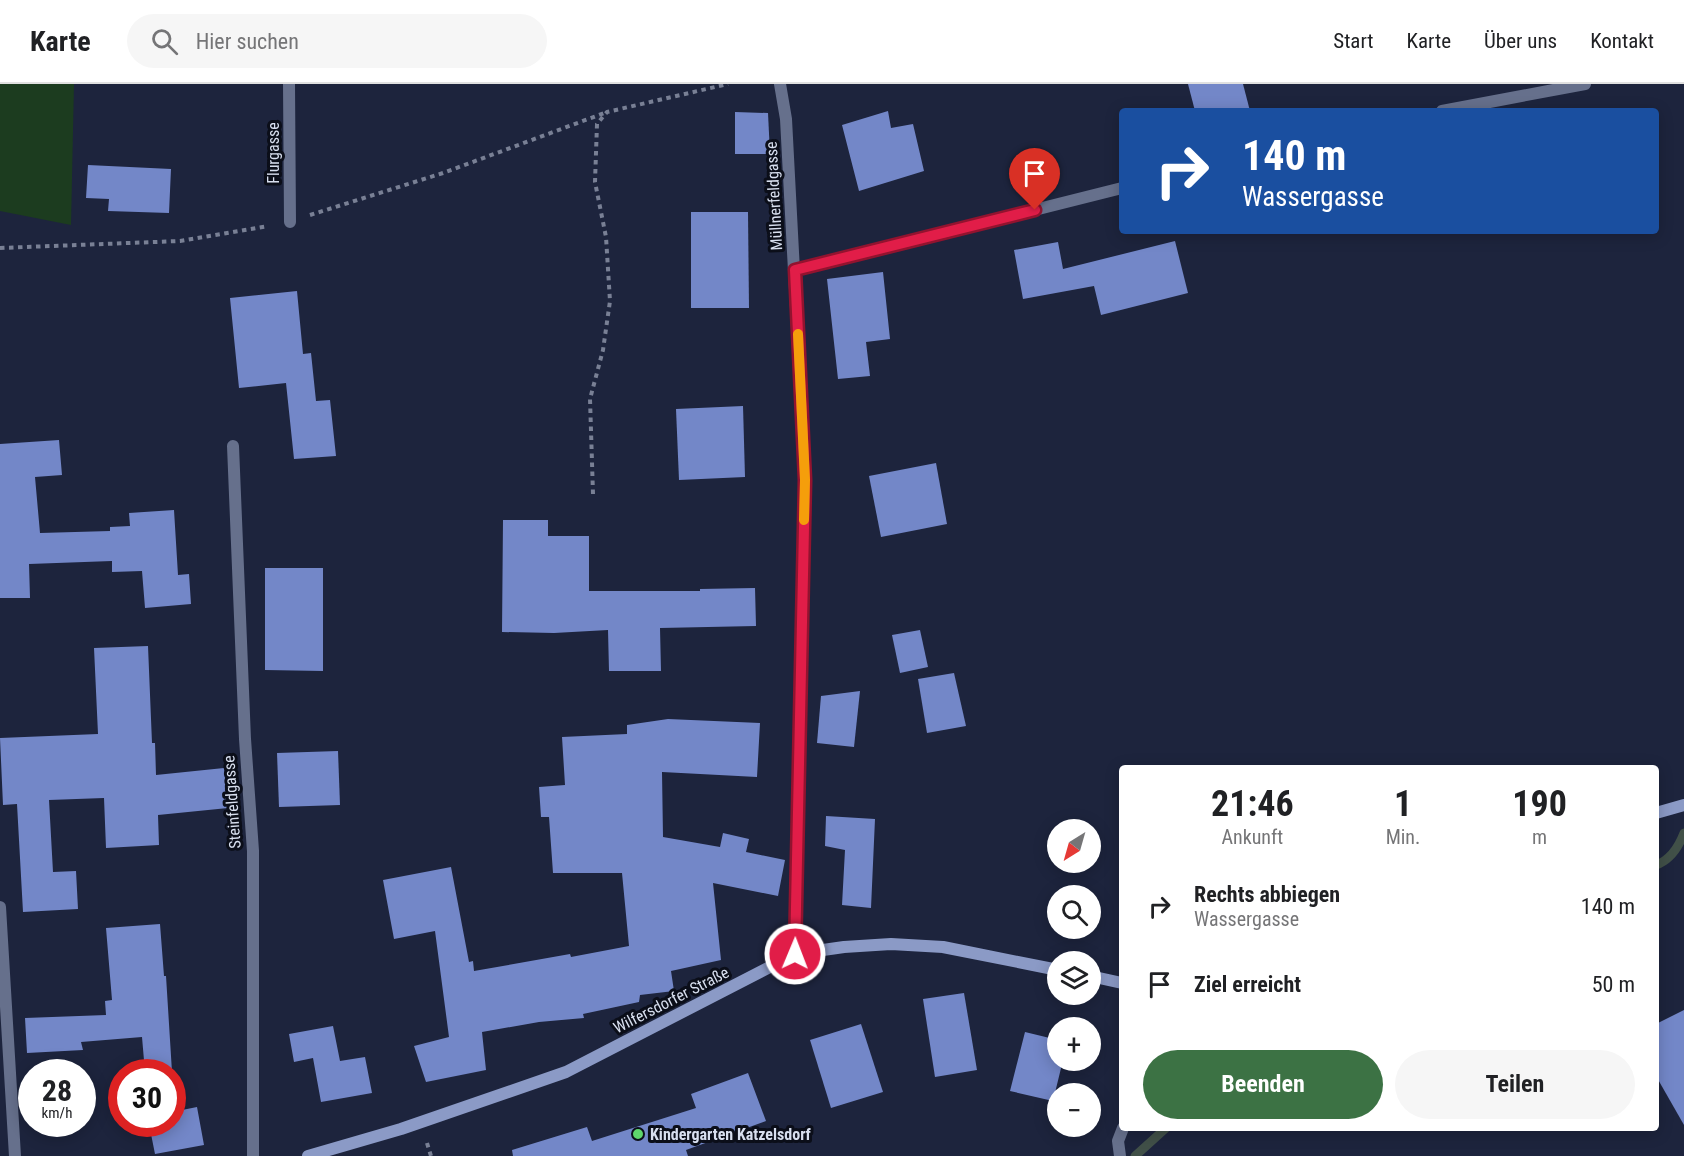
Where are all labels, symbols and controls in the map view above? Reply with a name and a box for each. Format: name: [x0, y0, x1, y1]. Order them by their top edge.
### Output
search box: [127, 14, 547, 68]
text: Karte: [30, 25, 91, 58]
icon: search: [148, 25, 181, 58]
text: Hier suchen: [196, 29, 299, 54]
text: Start: [1333, 29, 1374, 53]
text: Karte: [1407, 29, 1451, 53]
text: Über uns: [1484, 29, 1557, 53]
text: Kontakt: [1590, 29, 1654, 53]
street label: Flurgasse: [264, 122, 283, 184]
text: 140 m: [1242, 131, 1347, 180]
icon: right: [1143, 132, 1221, 210]
street label: Müllnerfeldgasse: [762, 141, 786, 251]
pin: [1009, 148, 1060, 210]
icon: arrive: [1018, 157, 1051, 190]
text: Wassergasse: [1242, 181, 1384, 213]
street label: Steinfeldgasse: [219, 755, 245, 849]
text: 21:46: [1211, 783, 1294, 825]
text: 1: [1394, 783, 1412, 825]
text: 190: [1512, 783, 1567, 825]
north arrow: [1047, 819, 1101, 873]
map controls: [1047, 819, 1101, 1137]
text: Ankunft: [1221, 825, 1283, 849]
text: Min.: [1386, 825, 1420, 849]
text: m: [1532, 825, 1547, 849]
text: Rechts abbiegen: [1194, 882, 1340, 907]
button: search: [1047, 885, 1101, 939]
icon: right: [1143, 890, 1176, 923]
text: 140 m: [1581, 894, 1635, 919]
text: Wassergasse: [1194, 907, 1299, 931]
position arrow: [763, 922, 827, 986]
button: layers: [1047, 951, 1101, 1005]
street label: Wilfersdorfer Straße: [610, 963, 732, 1037]
icon: arrive: [1143, 968, 1176, 1001]
text: Ziel erreicht: [1194, 972, 1301, 997]
text: 50 m: [1592, 972, 1635, 997]
button: +: [1047, 1017, 1101, 1071]
button: Beenden: [1143, 1050, 1383, 1119]
button: Teilen: [1395, 1050, 1635, 1119]
speed limit sign: 30: [108, 1059, 186, 1137]
text: 28: [42, 1073, 72, 1108]
button: −: [1047, 1083, 1101, 1137]
text: km/h: [42, 1104, 72, 1122]
place label: Kindergarten Katzelsdorf: [650, 1125, 812, 1144]
marker: Kindergarten Katzelsdorf: [631, 1127, 645, 1141]

